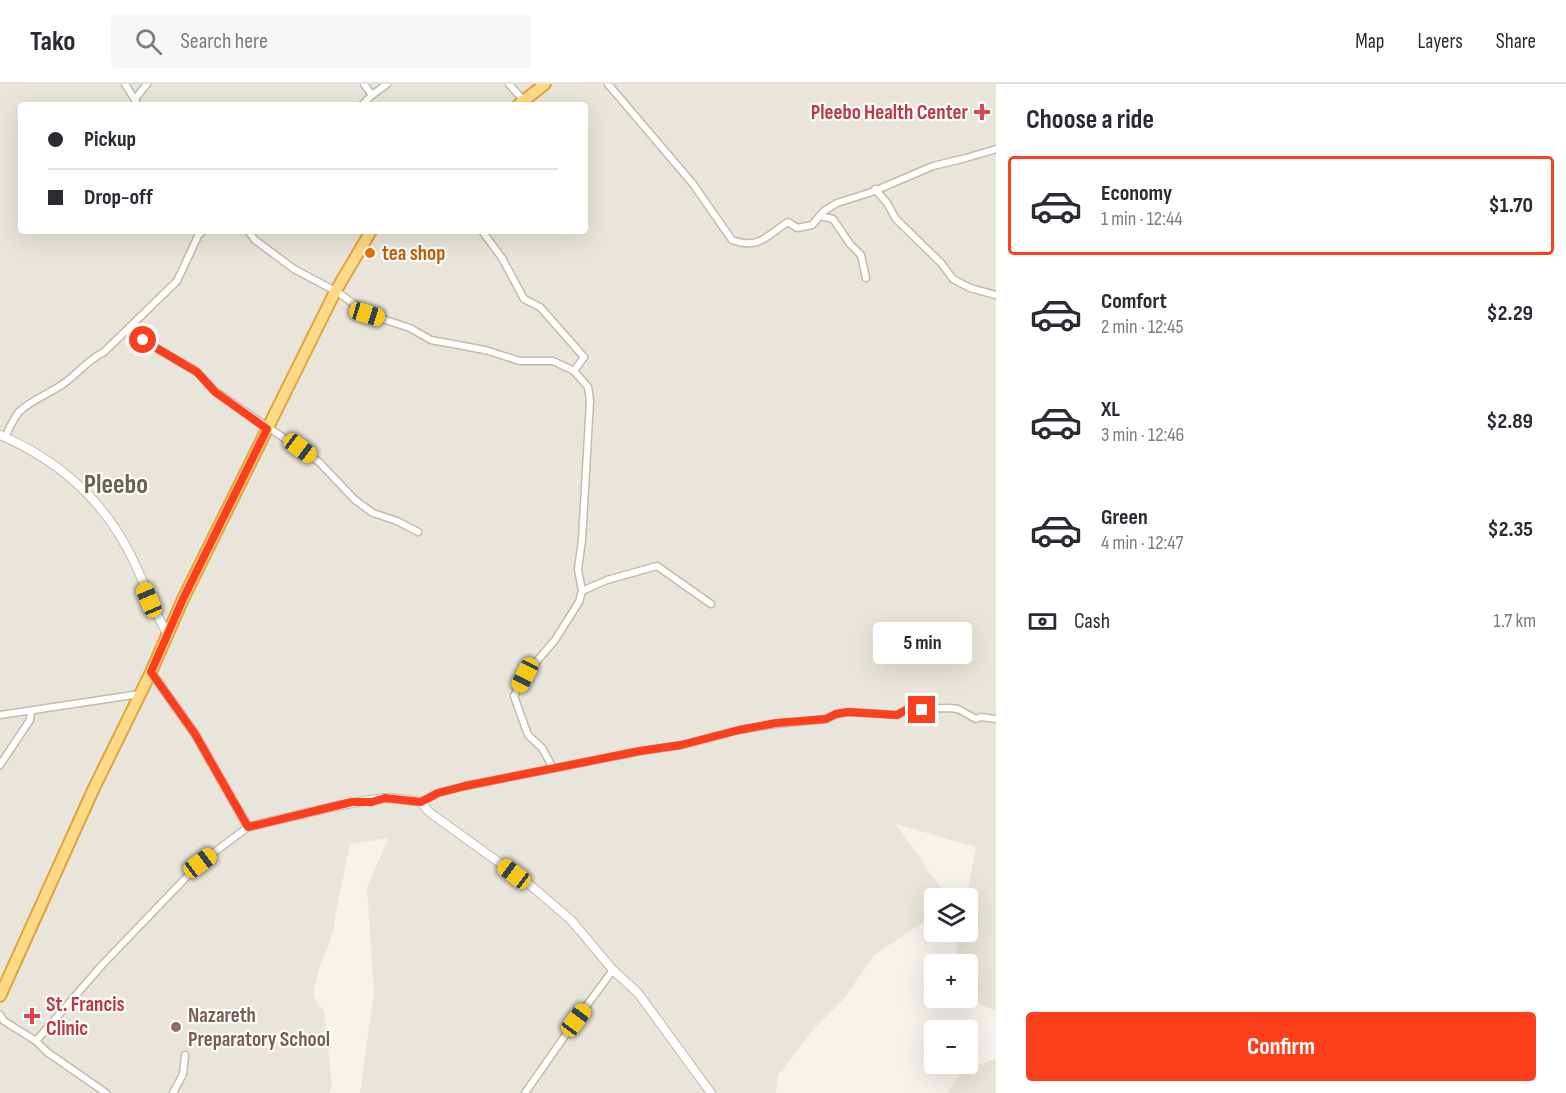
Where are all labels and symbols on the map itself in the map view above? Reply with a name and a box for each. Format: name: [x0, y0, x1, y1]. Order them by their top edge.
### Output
place label: Pleebo Health Center: [811, 100, 968, 125]
marker: Pleebo Health Center: [973, 103, 991, 121]
place label: tea shop: [382, 241, 445, 266]
marker: tea shop: [363, 246, 377, 260]
car: [347, 300, 387, 328]
route start: [129, 326, 156, 353]
car: [280, 430, 320, 466]
district label: Pleebo: [84, 469, 148, 501]
car: [134, 580, 164, 620]
callout: 5 min: [872, 623, 972, 665]
car: [509, 655, 541, 695]
route end: [908, 696, 935, 723]
car: [180, 845, 220, 881]
car: [494, 856, 534, 892]
place label: St. Francis Clinic: [46, 992, 125, 1041]
car: [558, 1000, 594, 1040]
place label: Nazareth Preparatory School: [188, 1003, 330, 1052]
marker: St. Francis Clinic: [23, 1007, 41, 1025]
marker: Nazareth Preparatory School: [169, 1020, 183, 1034]

